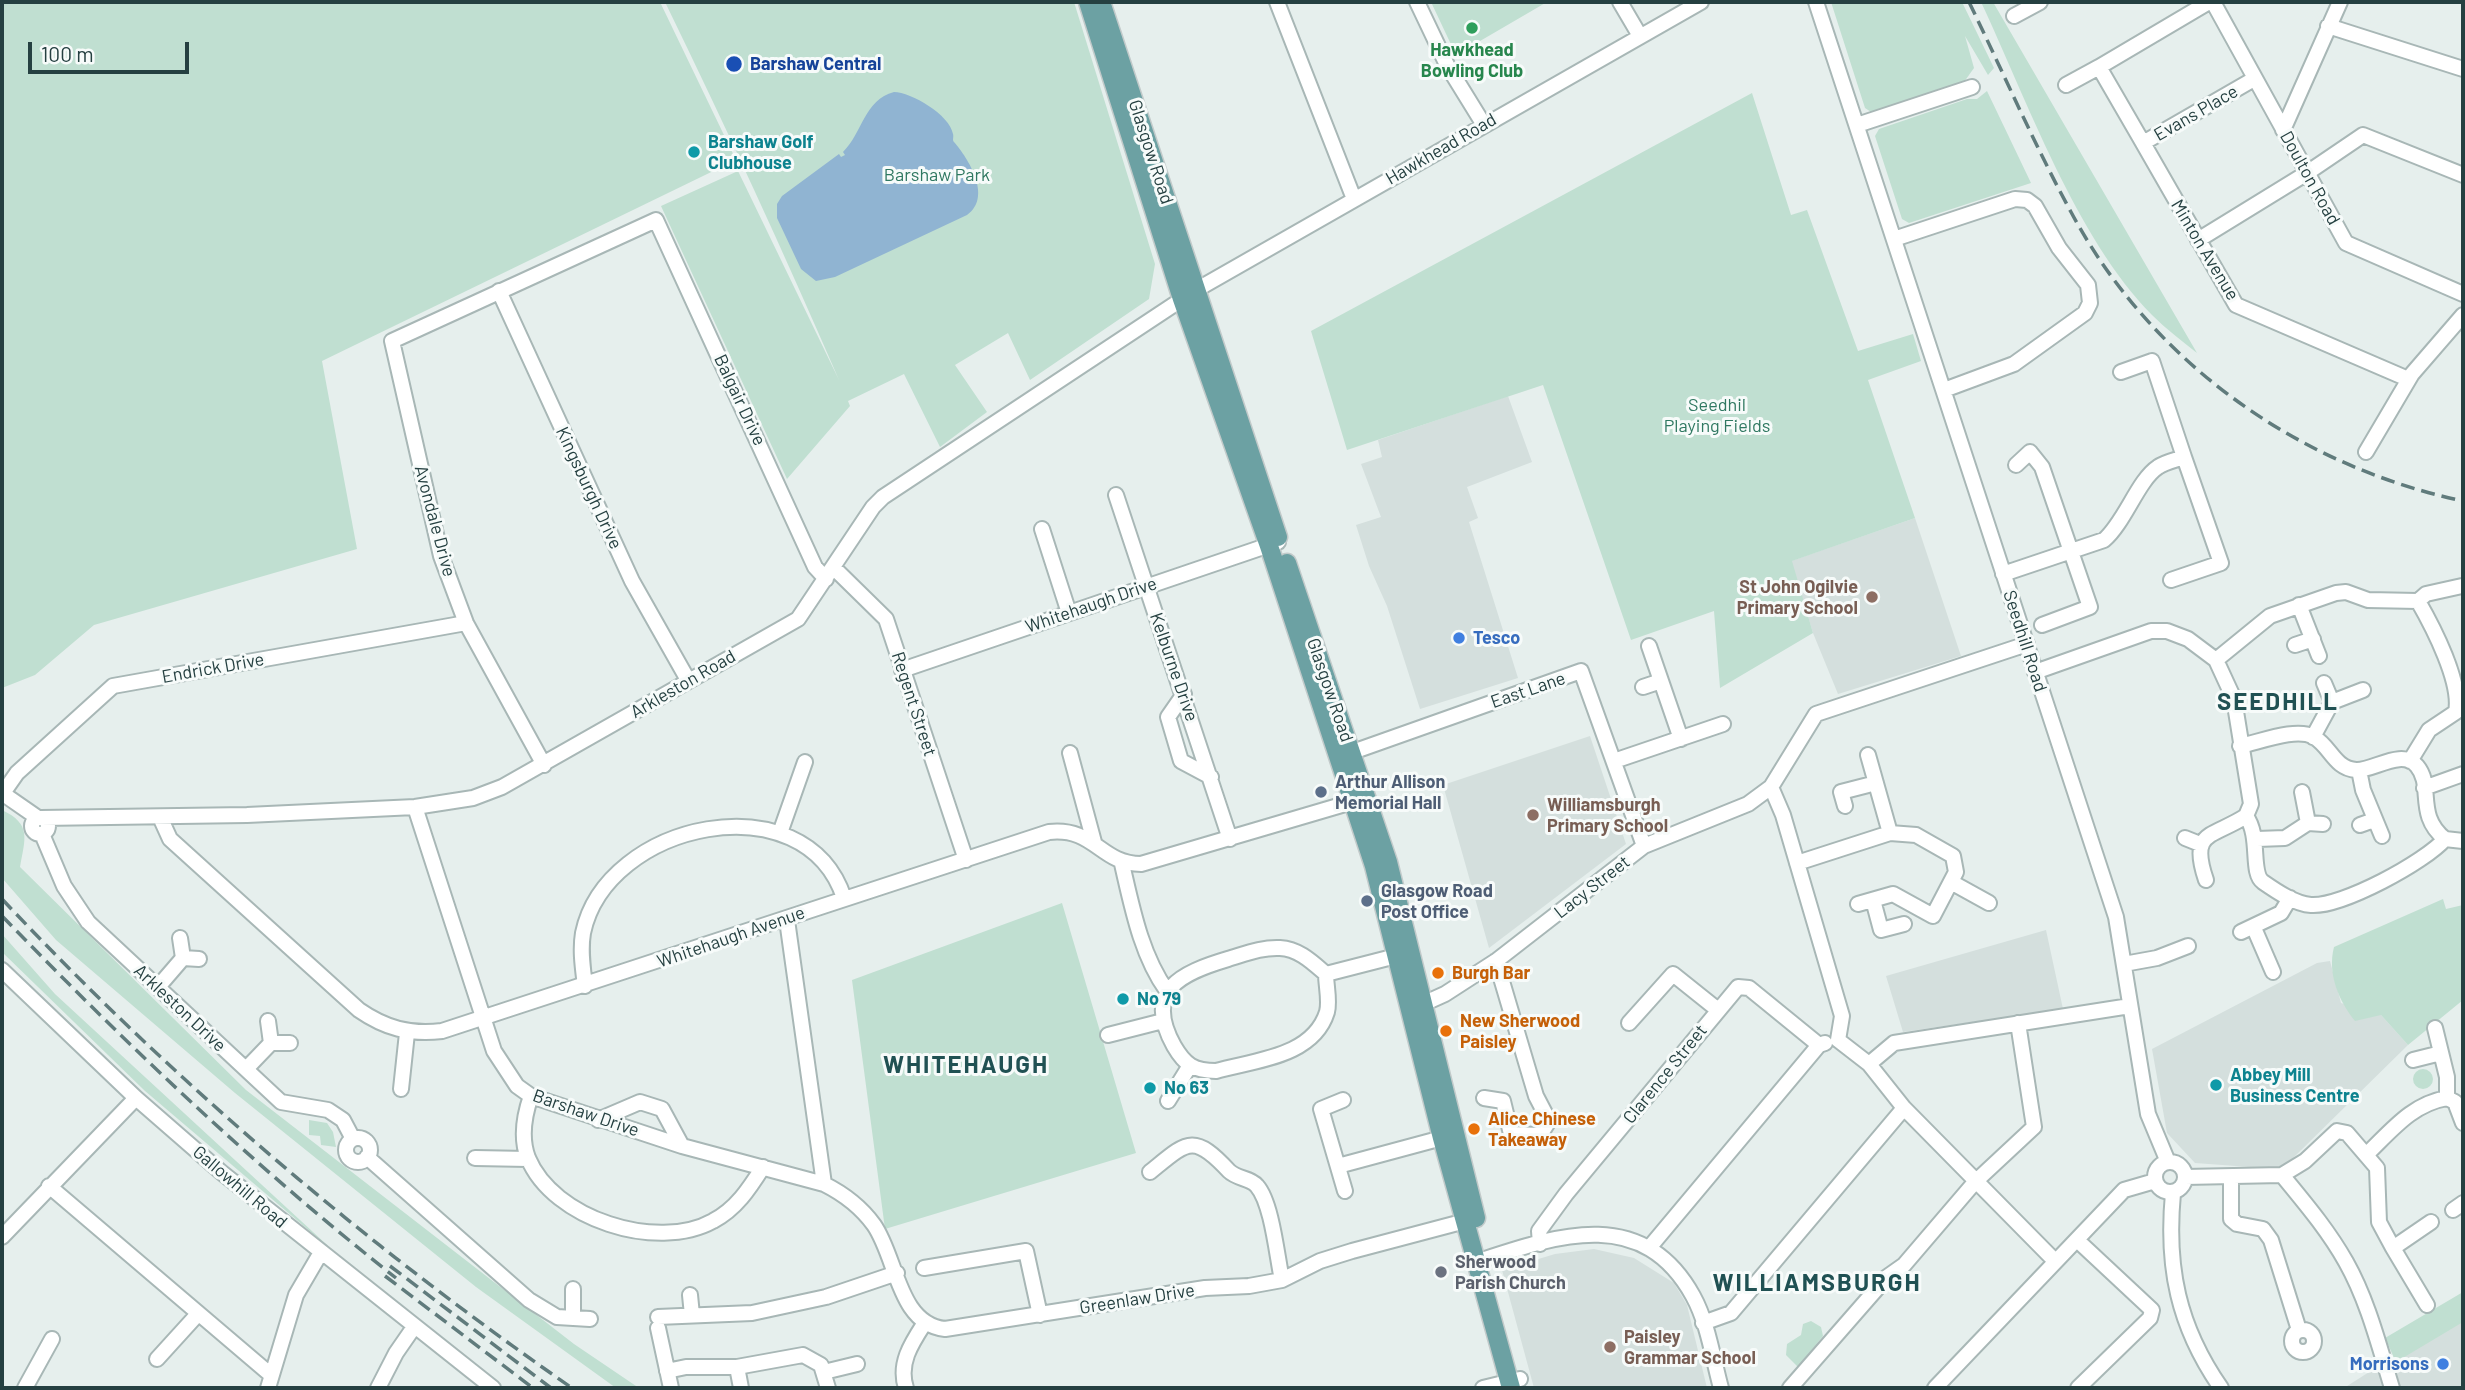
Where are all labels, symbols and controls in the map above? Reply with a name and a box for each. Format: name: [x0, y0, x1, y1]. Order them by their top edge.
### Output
marker: Hawkhead Bowling Club: [1464, 20, 1480, 36]
scale bar: [32, 28, 192, 72]
place label: Hawkhead Bowling Club: [1421, 39, 1523, 82]
text: 100 m: [41, 41, 94, 66]
place label: Barshaw Central: [750, 53, 881, 75]
marker: Barshaw Central: [724, 54, 744, 74]
street label: Evans Place: [2150, 80, 2242, 146]
street label: Glasgow Road: [1124, 97, 1178, 207]
street label: Hawkhead Road: [1382, 109, 1500, 189]
street label: Doulton Road: [2275, 127, 2345, 229]
place label: Barshaw Golf Clubhouse: [708, 131, 814, 174]
marker: Barshaw Golf Clubhouse: [686, 144, 702, 160]
park label: Barshaw Park: [884, 164, 990, 186]
street label: Minton Avenue: [2166, 196, 2244, 304]
street label: Balgair Drive: [709, 351, 771, 449]
park label: Seedhil Playing Fields: [1664, 394, 1770, 436]
street label: Kingsburgh Drive: [551, 423, 627, 553]
street label: Avondale Drive: [410, 463, 460, 579]
street label: Whitehaugh Drive: [1022, 572, 1160, 638]
place label: St John Ogilvie Primary School: [1737, 576, 1858, 618]
street label: Seedhill Road: [1998, 587, 2052, 695]
marker: St John Ogilvie Primary School: [1864, 589, 1880, 605]
street label: Kelburne Drive: [1145, 610, 1203, 724]
place label: Tesco: [1473, 627, 1520, 649]
marker: Tesco: [1451, 630, 1467, 646]
street label: Glasgow Road: [1302, 635, 1358, 745]
street label: Arkleston Road: [627, 645, 739, 723]
street label: Endrick Drive: [160, 648, 266, 688]
street label: Regent Street: [887, 649, 941, 759]
street label: East Lane: [1488, 667, 1568, 713]
district label: SEEDHILL: [2218, 688, 2338, 716]
place label: Arthur Allison Memorial Hall: [1335, 771, 1445, 814]
marker: Arthur Allison Memorial Hall: [1313, 784, 1329, 800]
place label: Williamsburgh Primary School: [1547, 794, 1668, 836]
marker: Williamsburgh Primary School: [1525, 807, 1541, 823]
street label: Lacy Street: [1550, 851, 1634, 923]
place label: Glasgow Road Post Office: [1381, 880, 1493, 922]
marker: Glasgow Road Post Office: [1359, 893, 1375, 909]
street label: Whitehaugh Avenue: [654, 902, 808, 972]
street label: Arkleston Drive: [129, 960, 231, 1056]
place label: Burgh Bar: [1452, 962, 1530, 984]
marker: Burgh Bar: [1430, 965, 1446, 981]
place label: No 79: [1137, 988, 1181, 1010]
marker: No 79: [1115, 991, 1131, 1007]
place label: New Sherwood Paisley: [1460, 1010, 1580, 1052]
street label: Clarence Street: [1618, 1020, 1712, 1128]
marker: New Sherwood Paisley: [1438, 1023, 1454, 1039]
district label: WHITEHAUGH: [884, 1051, 1048, 1079]
place label: Abbey Mill Business Centre: [2230, 1064, 2359, 1106]
place label: No 63: [1164, 1077, 1209, 1099]
marker: Abbey Mill Business Centre: [2208, 1077, 2224, 1093]
marker: No 63: [1142, 1080, 1158, 1096]
street label: Barshaw Drive: [530, 1085, 642, 1141]
place label: Alice Chinese Takeaway: [1488, 1108, 1596, 1150]
marker: Alice Chinese Takeaway: [1466, 1121, 1482, 1137]
street label: Gallowhill Road: [188, 1141, 292, 1233]
place label: Sherwood Parish Church: [1455, 1251, 1566, 1294]
marker: Sherwood Parish Church: [1433, 1264, 1449, 1280]
district label: WILLIAMSBURGH: [1714, 1269, 1920, 1297]
street label: Greenlaw Drive: [1078, 1279, 1196, 1319]
place label: Paisley Grammar School: [1624, 1326, 1756, 1368]
marker: Paisley Grammar School: [1602, 1339, 1618, 1355]
place label: Morrisons: [2350, 1353, 2429, 1375]
marker: Morrisons: [2435, 1356, 2451, 1372]

